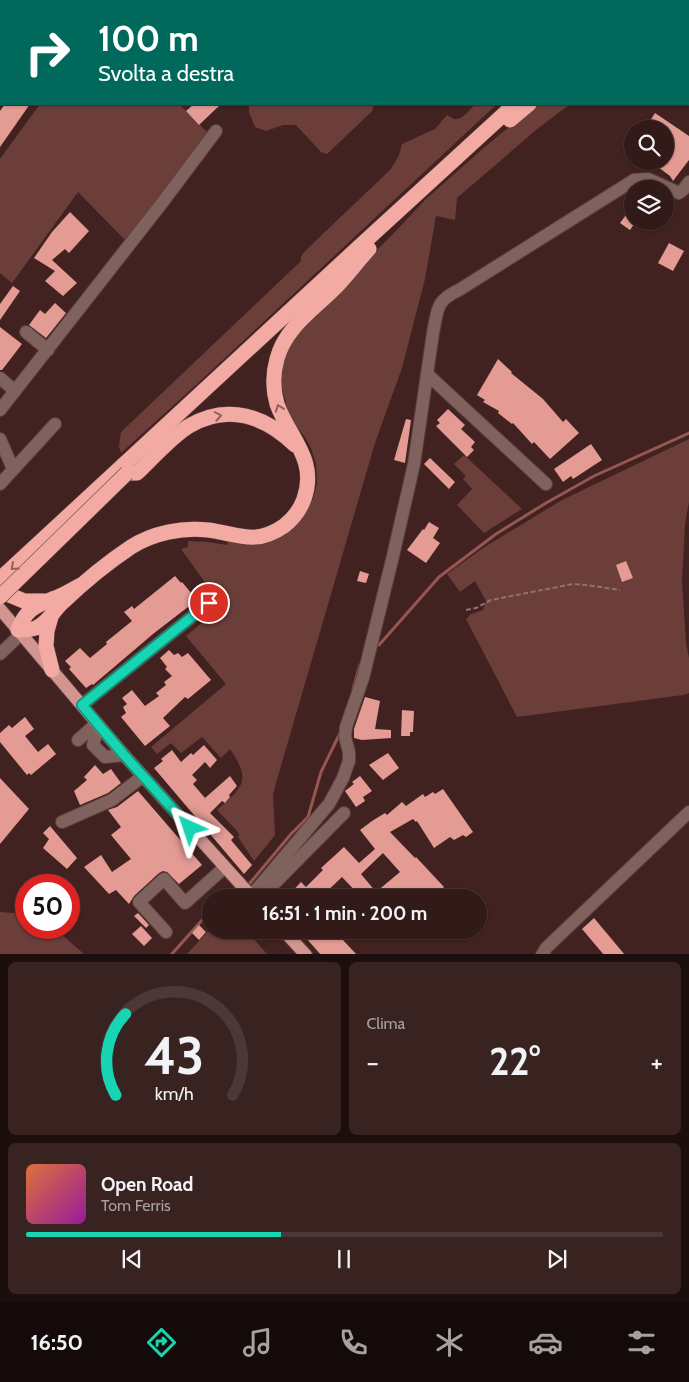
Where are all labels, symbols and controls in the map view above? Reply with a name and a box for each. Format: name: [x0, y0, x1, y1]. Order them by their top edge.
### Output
text: 100 m: [98, 17, 199, 60]
icon: right: [15, 20, 80, 85]
text: Svolta a destra: [98, 60, 234, 87]
map controls: [624, 120, 674, 230]
button: search: [624, 120, 674, 170]
button: layers: [624, 180, 674, 230]
one-way arrow: [275, 404, 285, 413]
one-way arrow: [214, 412, 223, 422]
one-way arrow: [11, 561, 20, 570]
pin: [188, 582, 230, 624]
icon: arrive: [195, 589, 223, 617]
position arrow: [163, 801, 215, 853]
speed limit sign: 50: [15, 874, 80, 939]
text: 16:51 · 1 min · 200 m: [262, 902, 427, 925]
text: Clima: [367, 1014, 405, 1033]
text: 43: [144, 1024, 204, 1087]
text: 22°: [489, 1038, 540, 1085]
text: −: [367, 1045, 379, 1079]
text: +: [651, 1045, 663, 1079]
text: km/h: [155, 1083, 194, 1104]
text: Open Road: [101, 1173, 193, 1196]
text: Tom Ferris: [101, 1196, 171, 1215]
icon: previous: [118, 1245, 146, 1273]
icon: pause: [330, 1245, 358, 1273]
icon: next: [543, 1245, 571, 1273]
icon: directions: [144, 1325, 179, 1360]
icon: music: [240, 1325, 275, 1360]
icon: phone: [336, 1325, 371, 1360]
icon: climate: [432, 1325, 467, 1360]
icon: car: [528, 1325, 563, 1360]
icon: filters: [624, 1325, 659, 1360]
text: 16:50: [30, 1329, 83, 1356]

